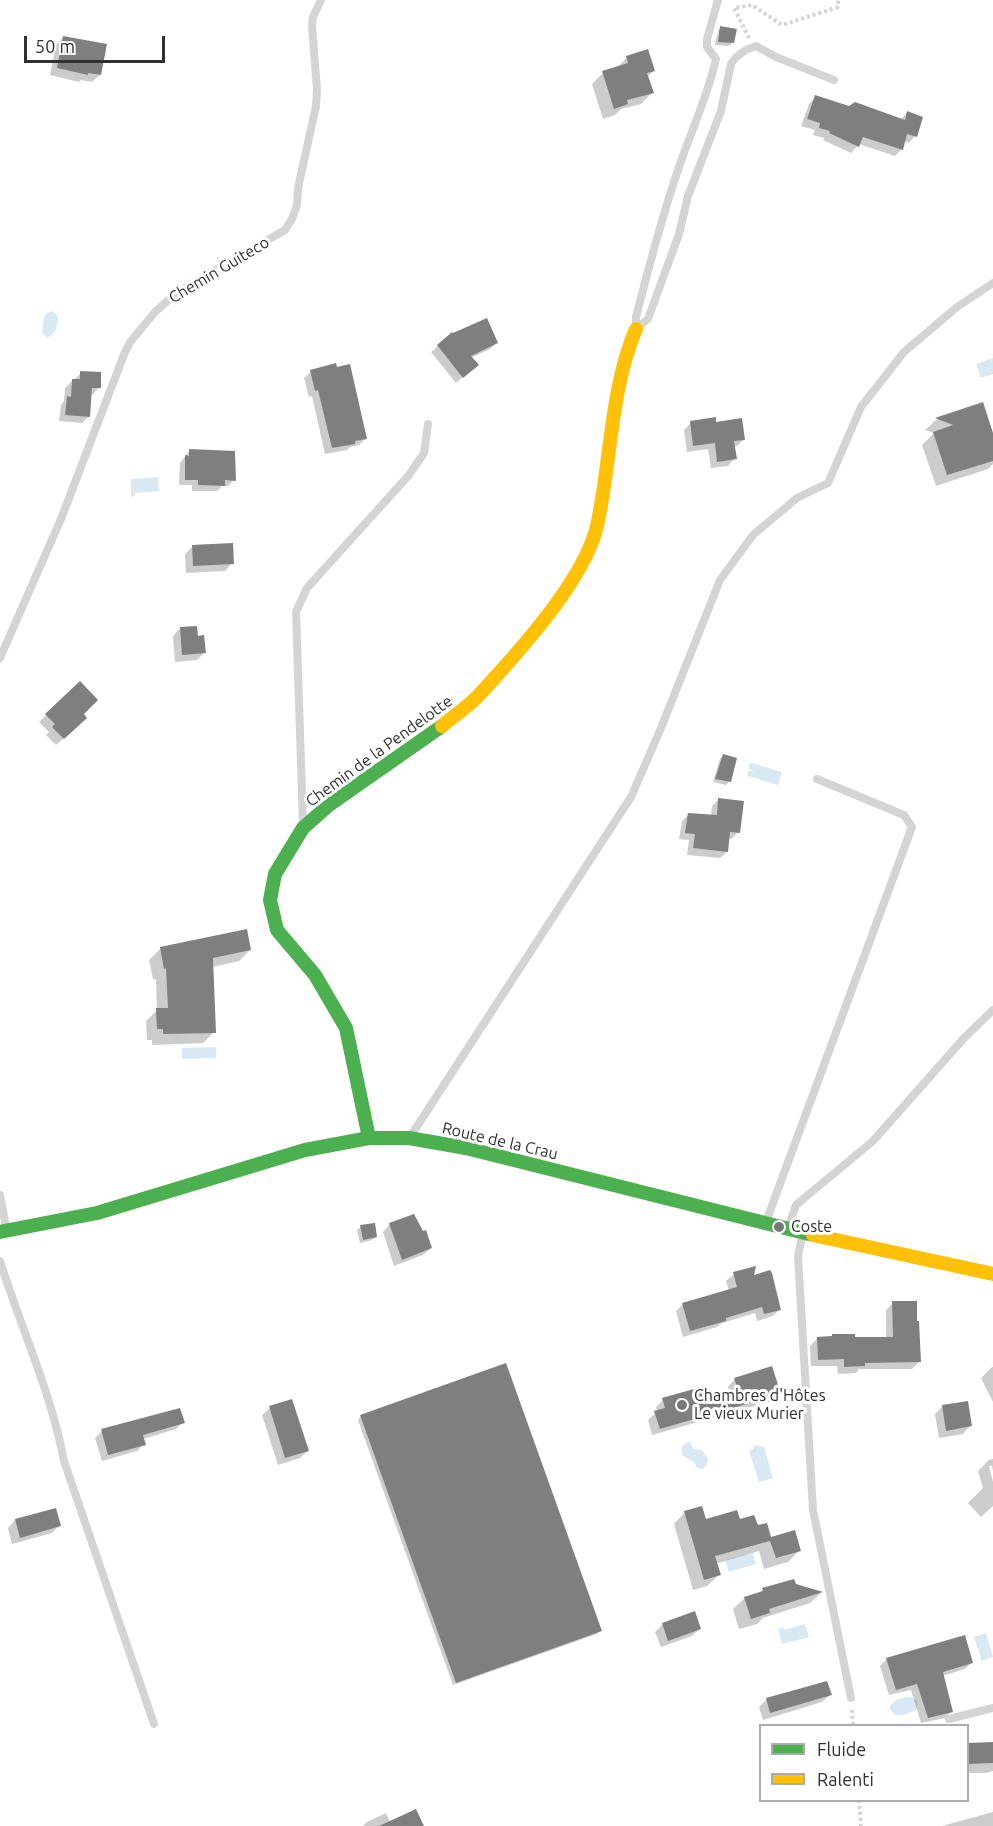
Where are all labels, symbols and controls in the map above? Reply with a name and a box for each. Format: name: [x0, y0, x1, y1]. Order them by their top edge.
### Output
scale bar: [27, 24, 168, 62]
text: 50 m: [35, 36, 75, 56]
street label: Chemin Guiteco: [165, 232, 273, 308]
street label: Chemin de la Pendelotte: [302, 691, 456, 811]
street label: Route de la Crau: [440, 1118, 560, 1164]
place label: Coste: [791, 1217, 832, 1237]
marker: Coste: [772, 1220, 786, 1234]
place label: Chambres d'Hôtes Le vieux Murier: [694, 1386, 826, 1424]
marker: Chambres d'Hôtes Le vieux Murier: [675, 1398, 689, 1412]
legend: [759, 1724, 969, 1802]
text: Fluide: [817, 1739, 866, 1759]
text: Ralenti: [817, 1769, 874, 1789]

